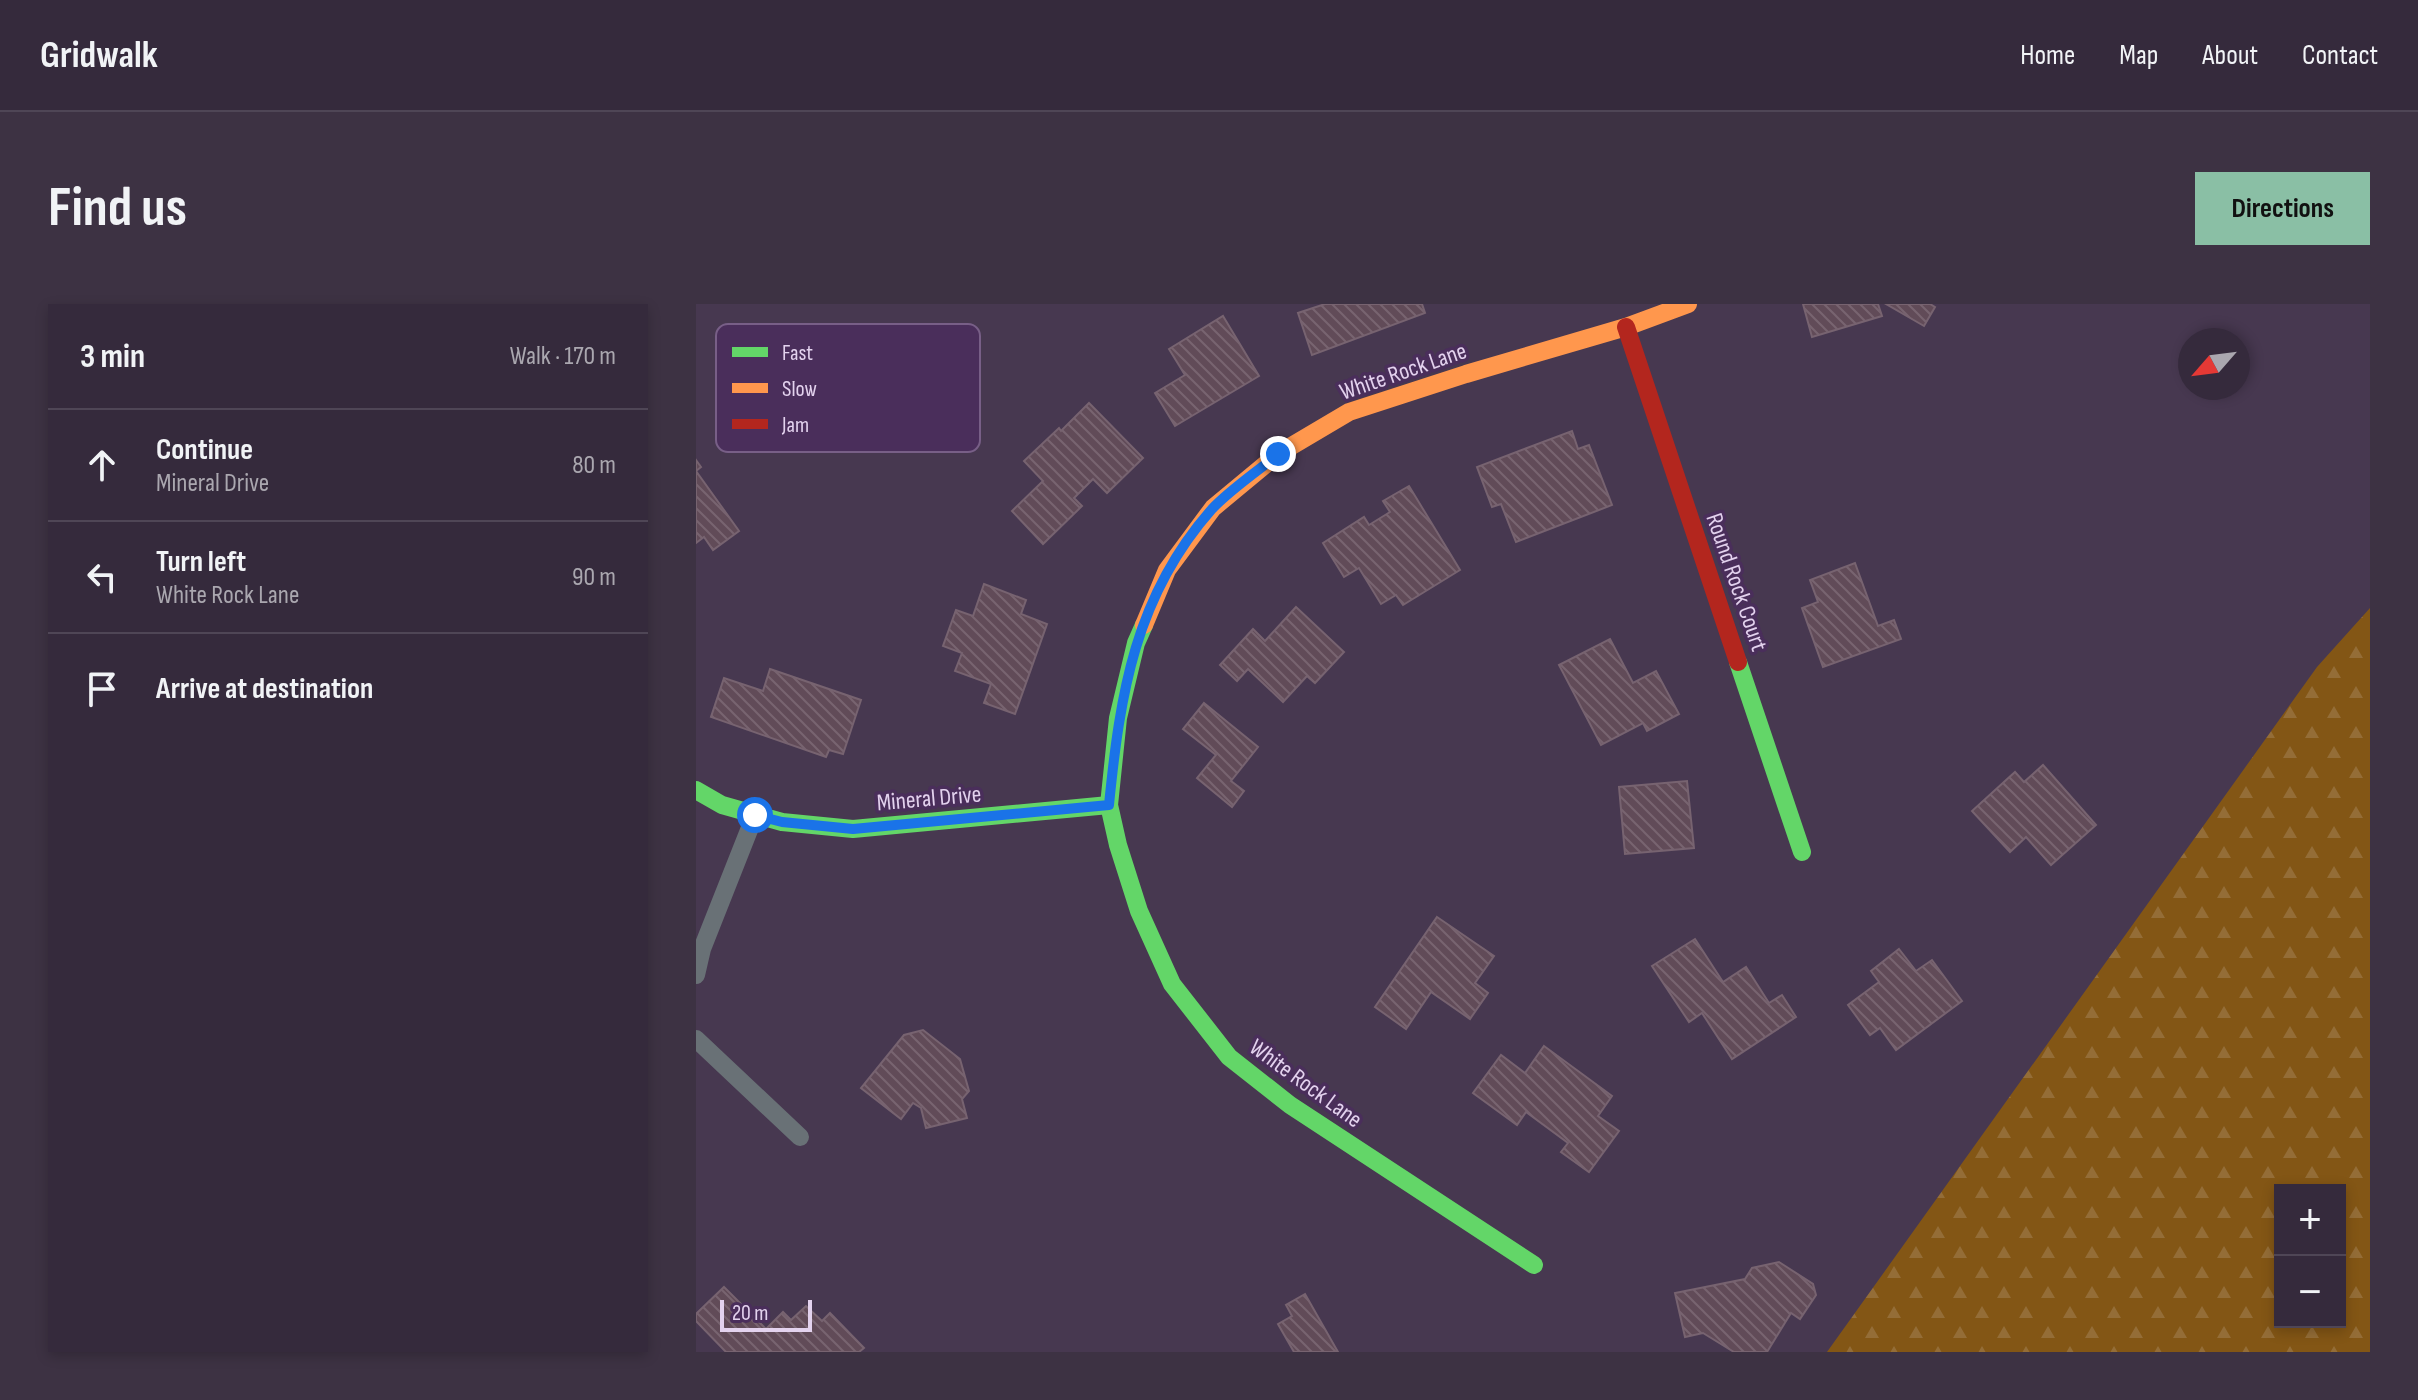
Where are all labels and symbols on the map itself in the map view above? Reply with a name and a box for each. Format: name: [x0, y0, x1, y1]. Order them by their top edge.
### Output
legend: [716, 324, 980, 452]
north arrow: [2178, 328, 2250, 400]
street label: White Rock Lane: [1336, 336, 1470, 407]
text: Fast: [782, 340, 813, 367]
text: Slow: [782, 376, 817, 403]
text: Jam: [781, 412, 809, 439]
route end: [1260, 436, 1296, 472]
street label: Round Rock Court: [1699, 509, 1774, 655]
street label: Mineral Drive: [876, 779, 982, 818]
route start: [737, 797, 773, 833]
street label: White Rock Lane: [1244, 1033, 1368, 1134]
scale bar: [720, 1296, 812, 1332]

